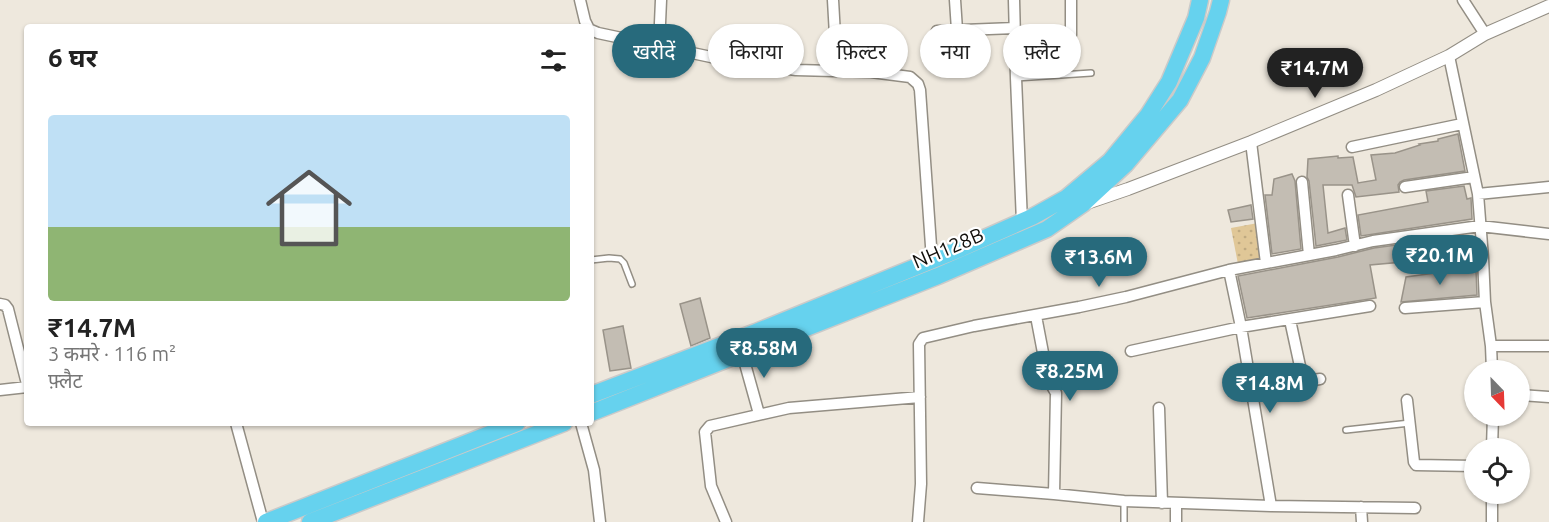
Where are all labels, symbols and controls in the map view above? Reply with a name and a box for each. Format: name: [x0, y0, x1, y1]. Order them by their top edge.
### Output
chip: खरीदें: [612, 24, 696, 78]
chip: किराया: [708, 24, 804, 78]
chip: फ़िल्टर: [816, 24, 908, 78]
chip: नया: [920, 24, 991, 78]
chip: फ़्लैट: [1003, 24, 1081, 78]
text: 6 घर: [48, 43, 97, 72]
icon: filters: [537, 44, 570, 77]
pin: ₹14.7M: [1266, 48, 1364, 99]
text: ₹14.7M: [1281, 56, 1349, 79]
icon: home: [255, 154, 363, 262]
street label: NH128B: [909, 222, 987, 273]
pin: ₹20.1M: [1391, 235, 1489, 286]
pin: ₹13.6M: [1050, 237, 1148, 288]
text: ₹20.1M: [1406, 243, 1474, 266]
text: ₹13.6M: [1065, 245, 1133, 268]
text: ₹14.7M: [48, 313, 136, 342]
pin: ₹8.58M: [715, 328, 813, 379]
text: ₹8.58M: [730, 336, 798, 359]
text: 3 कमरे · 116 m²: [48, 342, 176, 365]
pin: ₹8.25M: [1021, 351, 1119, 402]
text: ₹8.25M: [1036, 359, 1104, 382]
north arrow: [1464, 360, 1530, 426]
map controls: [1464, 360, 1530, 504]
pin: ₹14.8M: [1221, 363, 1319, 414]
text: फ़्लैट: [48, 369, 83, 392]
text: ₹14.8M: [1236, 371, 1304, 394]
button: locate: [1464, 438, 1530, 504]

